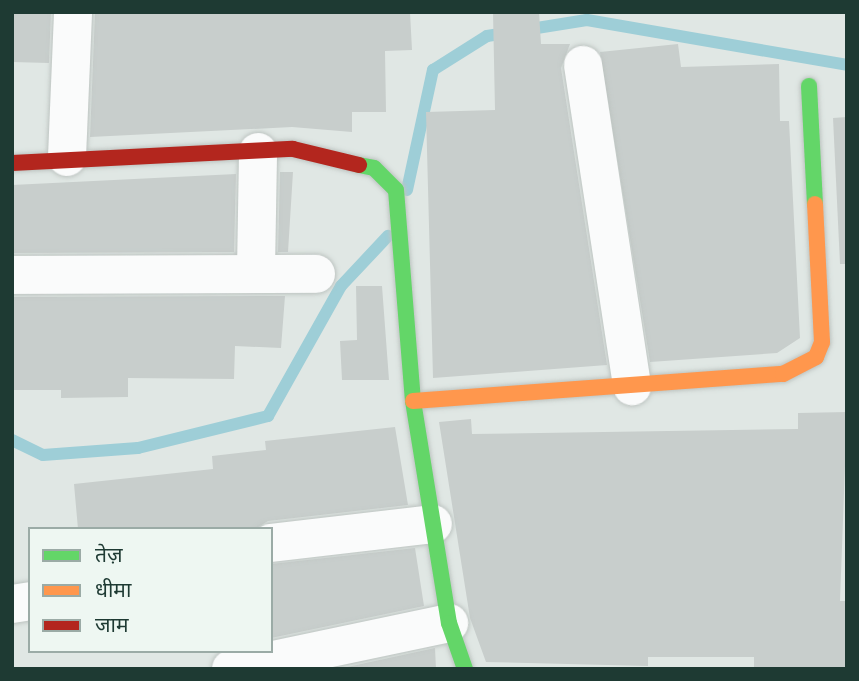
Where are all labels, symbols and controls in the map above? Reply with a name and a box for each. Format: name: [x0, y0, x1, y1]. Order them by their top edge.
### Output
legend: [28, 527, 273, 653]
text: तेज़: [95, 540, 123, 568]
text: धीमा: [95, 575, 131, 603]
text: जाम: [95, 610, 129, 638]

